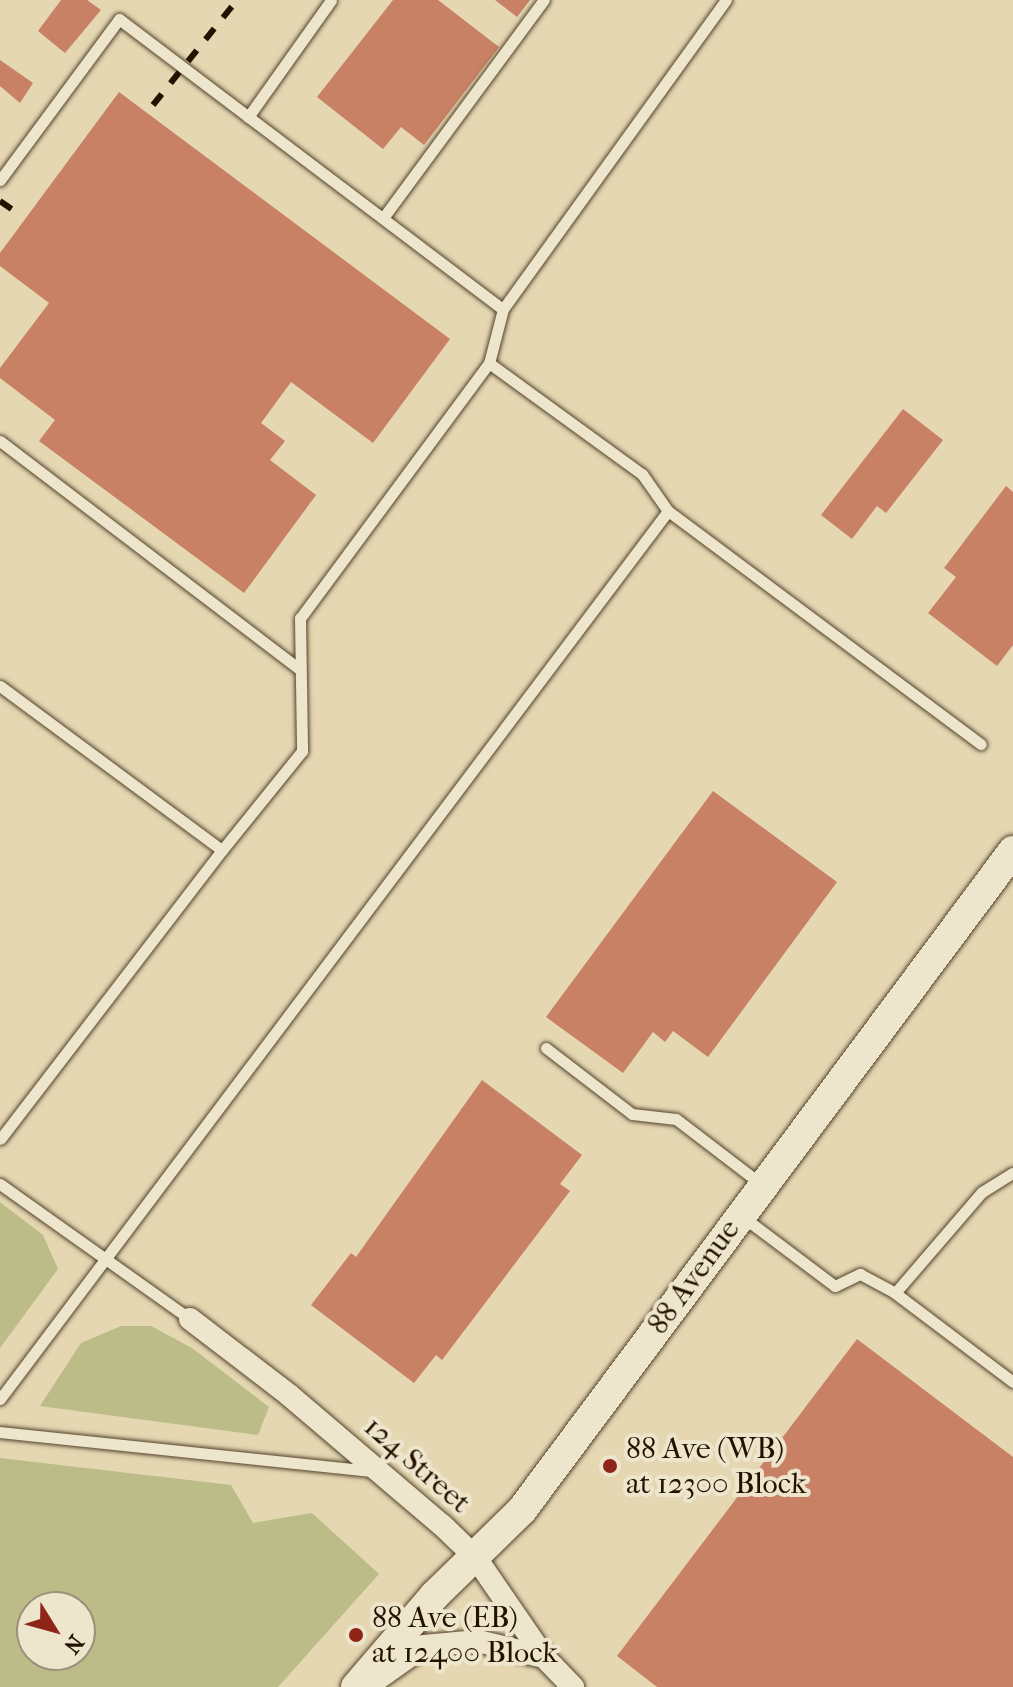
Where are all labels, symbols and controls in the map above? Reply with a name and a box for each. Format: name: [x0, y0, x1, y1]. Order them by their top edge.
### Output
street label: 88 Avenue: [640, 1212, 748, 1342]
street label: 124 Street: [356, 1409, 478, 1521]
place label: 88 Ave (WB) at 12300 Block: [626, 1431, 806, 1502]
marker: 88 Ave (WB) at 12300 Block: [601, 1457, 619, 1475]
north arrow: [16, 1591, 96, 1671]
place label: 88 Ave (EB) at 12400 Block: [372, 1600, 558, 1670]
marker: 88 Ave (EB) at 12400 Block: [347, 1626, 365, 1644]
text: N: [58, 1630, 89, 1659]

